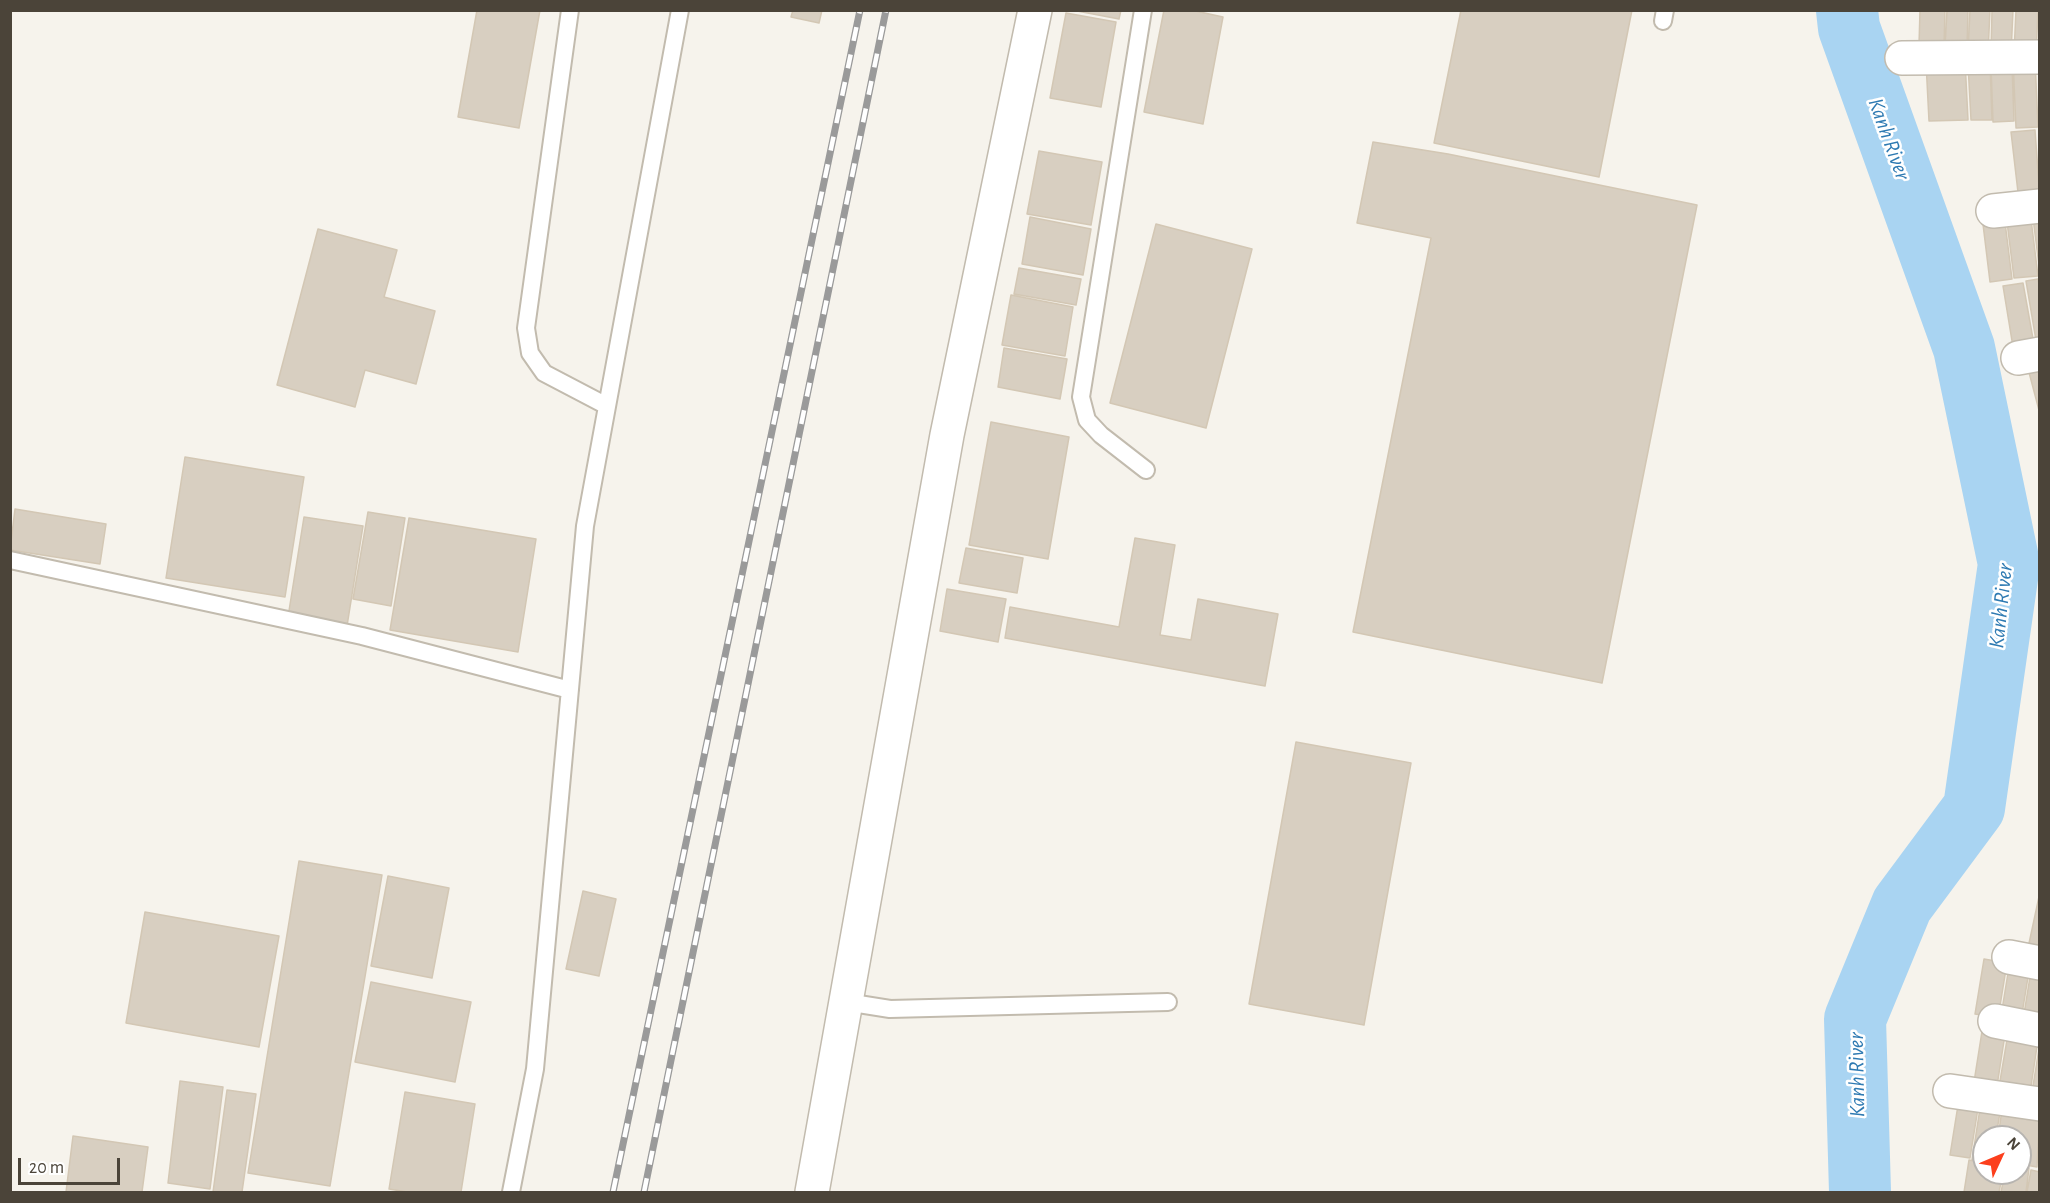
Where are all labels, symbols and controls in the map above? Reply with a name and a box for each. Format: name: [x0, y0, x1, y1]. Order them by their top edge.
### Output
water label: Kanh River: [1862, 95, 1916, 183]
water label: Kanh River: [1983, 562, 2019, 650]
water label: Kanh River: [1843, 1032, 1871, 1118]
north arrow: [1972, 1125, 2032, 1185]
text: N: [2004, 1134, 2023, 1153]
scale bar: [21, 1146, 123, 1184]
text: 20 m: [29, 1159, 64, 1177]

